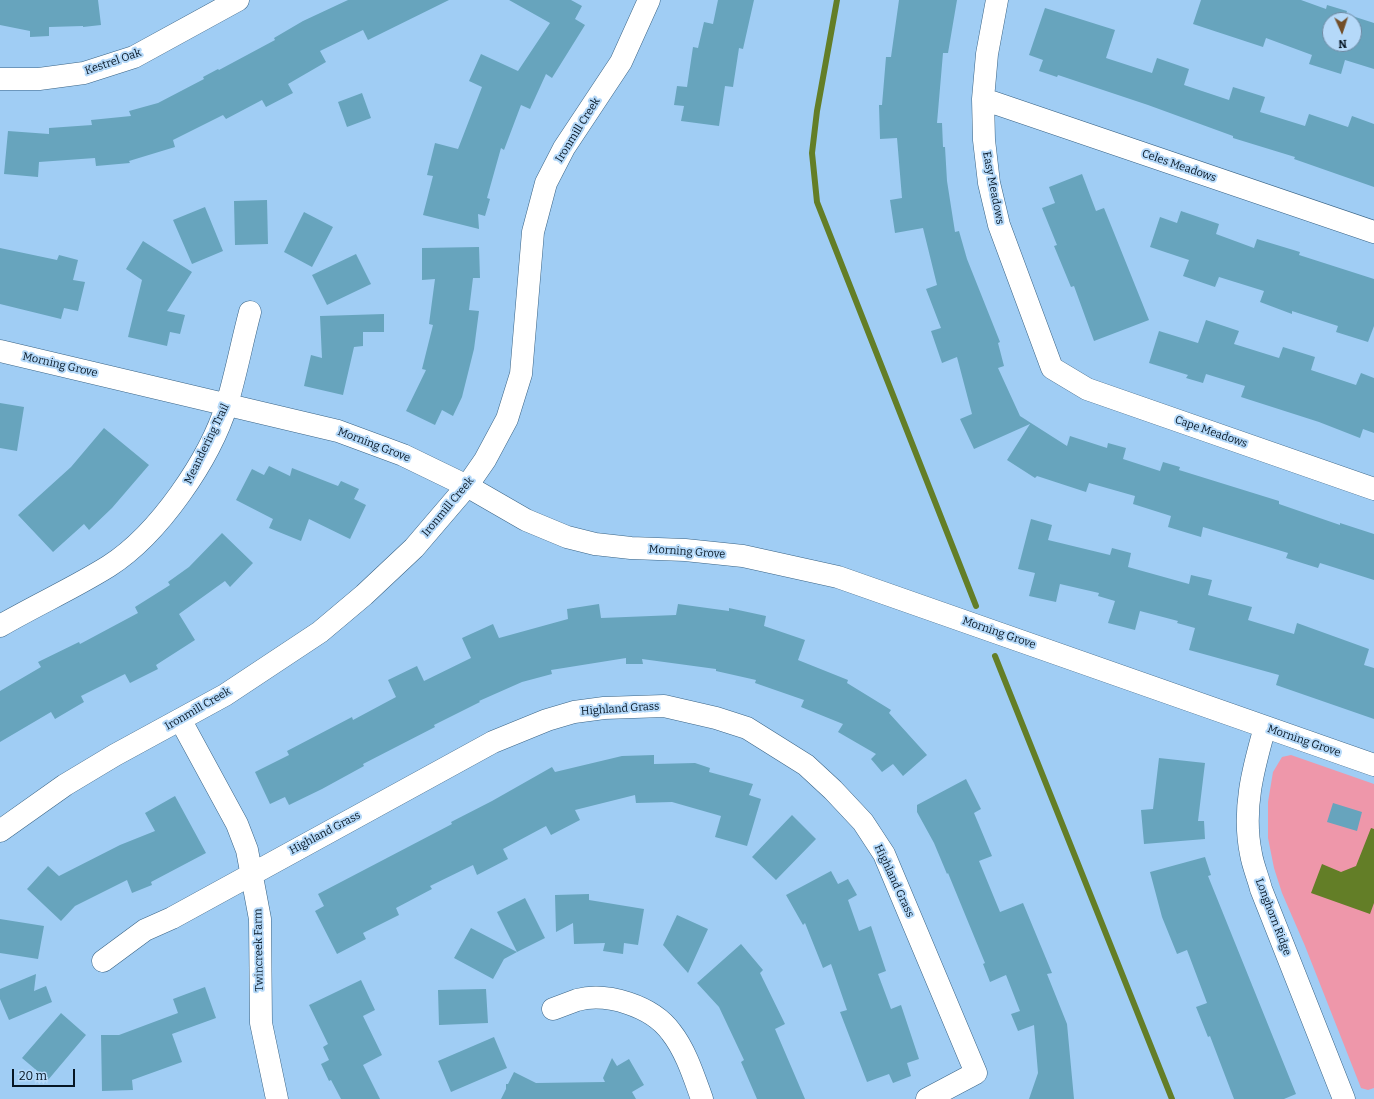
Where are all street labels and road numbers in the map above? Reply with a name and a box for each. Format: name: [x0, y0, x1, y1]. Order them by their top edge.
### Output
street label: Kestrel Oak: [83, 46, 143, 78]
street label: Ironmill Creek: [553, 95, 603, 165]
street label: Celes Meadows: [1140, 147, 1218, 185]
street label: Easy Meadows: [979, 151, 1007, 225]
street label: Morning Grove: [21, 350, 99, 380]
street label: Meandering Trail: [182, 402, 232, 486]
street label: Cape Meadows: [1173, 413, 1249, 451]
street label: Morning Grove: [336, 425, 412, 465]
street label: Ironmill Creek: [419, 475, 477, 539]
street label: Morning Grove: [648, 543, 726, 561]
street label: Morning Grove: [961, 614, 1037, 652]
street label: Ironmill Creek: [163, 685, 233, 733]
street label: Highland Grass: [580, 700, 660, 718]
street label: Morning Grove: [1266, 722, 1342, 760]
street label: Highland Grass: [287, 809, 363, 857]
street label: Highland Grass: [871, 843, 917, 919]
street label: Longhorn Ridge: [1252, 877, 1294, 957]
street label: Twincreek Farm: [252, 908, 266, 992]

